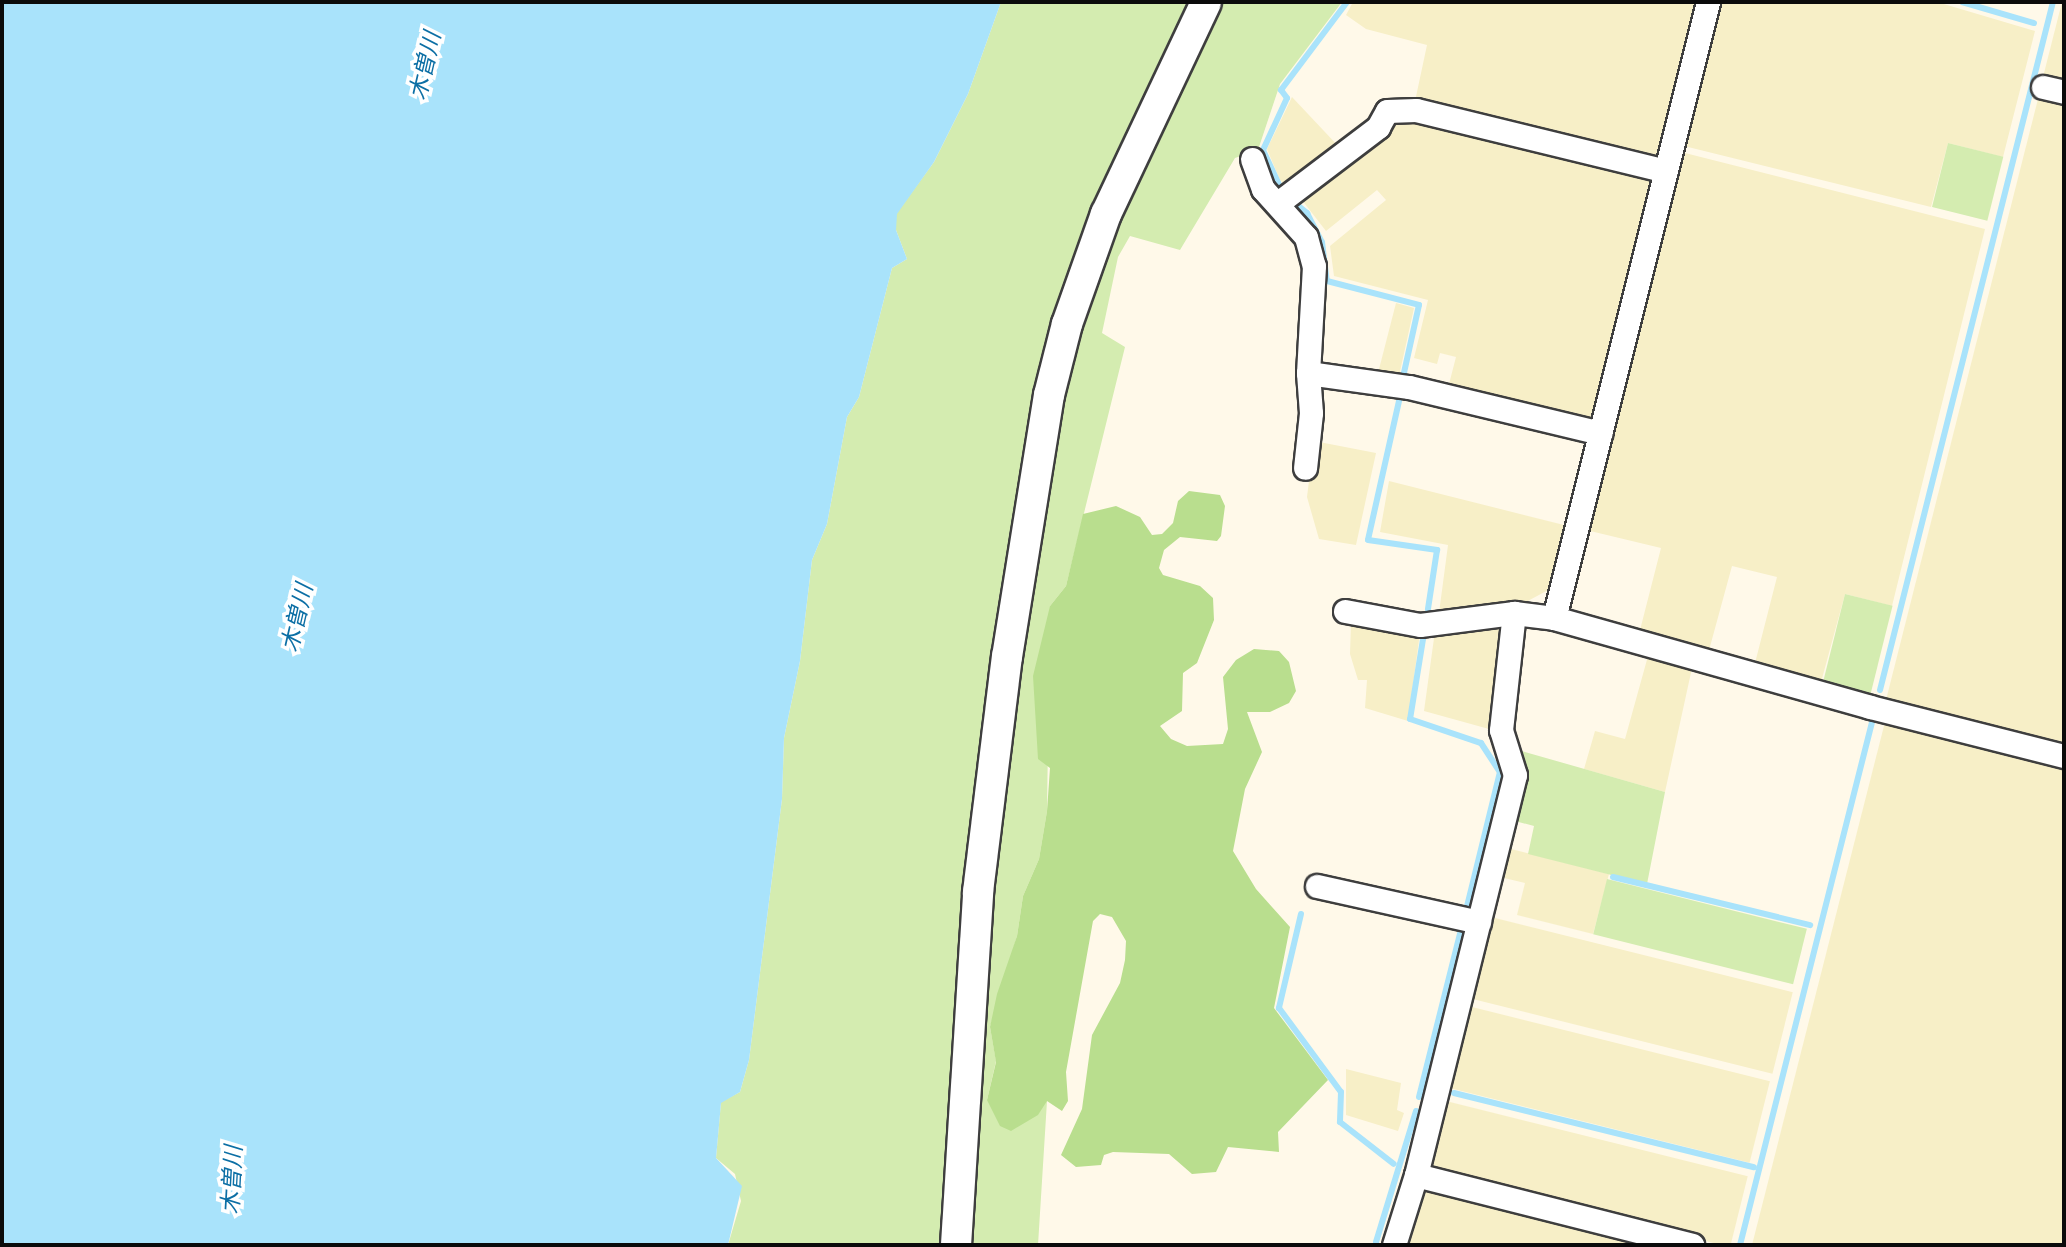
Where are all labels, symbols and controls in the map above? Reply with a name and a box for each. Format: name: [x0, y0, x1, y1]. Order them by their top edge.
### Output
water label: 木曽川: [404, 29, 446, 103]
water label: 木曽川: [276, 581, 318, 655]
water label: 木曽川: [216, 1145, 248, 1215]

